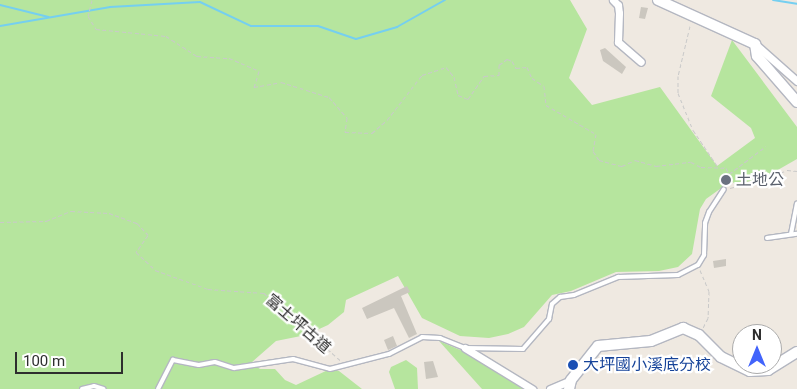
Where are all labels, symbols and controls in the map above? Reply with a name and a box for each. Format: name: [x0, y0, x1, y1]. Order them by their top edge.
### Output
place label: 土地公: [736, 170, 784, 190]
marker: 土地公: [720, 174, 732, 186]
street label: 富士坪古道: [262, 291, 334, 357]
north arrow: [732, 324, 782, 374]
text: N: [752, 327, 762, 343]
scale bar: [18, 342, 125, 374]
text: 100 m: [23, 352, 65, 370]
place label: 大坪國小溪底分校: [583, 355, 711, 375]
marker: 大坪國小溪底分校: [567, 359, 579, 371]

